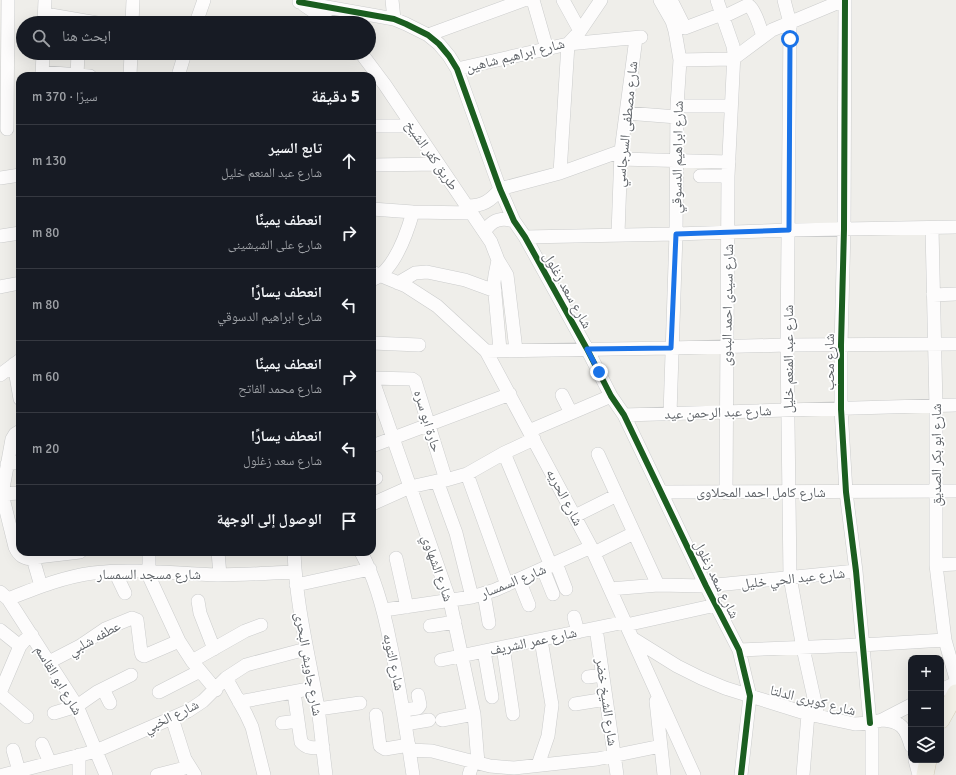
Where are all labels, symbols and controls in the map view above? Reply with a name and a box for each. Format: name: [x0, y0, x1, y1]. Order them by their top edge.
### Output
search box: [16, 16, 376, 60]
icon: search: [30, 27, 52, 49]
text: ابحث هنا: [62, 27, 111, 45]
route start: [781, 30, 799, 48]
street label: شارع ابراهيم شاهين: [464, 35, 567, 77]
street label: شارع مصطفى السرجاسي: [611, 60, 644, 188]
text: 5 دقيقة: [311, 86, 360, 107]
text: سيرًا · 370 m: [32, 89, 98, 105]
street label: شارع ابراهيم الدسوقي: [668, 101, 690, 214]
street label: طريق كفر الشيخ: [400, 117, 462, 194]
text: تابع السير: [269, 139, 322, 157]
icon: ahead: [338, 150, 360, 172]
text: 130 m: [32, 153, 66, 169]
text: شارع عبد المنعم خليل: [221, 165, 322, 181]
text: انعطف يمينًا: [255, 211, 322, 229]
icon: right: [338, 222, 360, 244]
text: 80 m: [32, 225, 59, 241]
text: شارع على الشيشينى: [228, 237, 322, 253]
street label: شارع سيدى احمد البدوى: [718, 244, 738, 366]
street label: شارع سعد زغلول: [539, 249, 596, 332]
text: انعطف يسارًا: [251, 283, 322, 301]
icon: left: [338, 294, 360, 316]
text: 80 m: [32, 297, 59, 313]
street label: شارع عبد المنعم خليل: [780, 305, 798, 413]
text: شارع ابراهيم الدسوقي: [217, 309, 322, 325]
street label: شارع محب: [821, 334, 839, 390]
text: انعطف يمينًا: [255, 355, 322, 373]
route end: [590, 363, 608, 381]
icon: right: [338, 366, 360, 388]
text: 60 m: [32, 369, 59, 385]
text: شارع محمد الفاتح: [238, 381, 322, 397]
street label: حارة ابو سره: [410, 388, 445, 454]
street label: شارع عبد الرحمن عيد: [664, 402, 772, 424]
street label: شارع ابو بكر الصديق: [928, 403, 946, 507]
text: انعطف يسارًا: [251, 427, 322, 445]
icon: left: [338, 438, 360, 460]
text: 20 m: [32, 441, 59, 457]
text: شارع سعد زغلول: [243, 453, 322, 469]
street label: شارع الحريه: [542, 466, 587, 529]
street label: شارع كامل احمد المحلاوى: [696, 484, 826, 502]
text: الوصول إلى الوجهة: [217, 510, 322, 528]
icon: arrive: [338, 510, 360, 532]
street label: شارع الشهاوي: [416, 533, 457, 605]
street label: شارع سعد زغلول: [689, 537, 743, 622]
street label: شارع السمسار: [477, 561, 549, 604]
street label: شارع عبد الحي خليل: [740, 565, 846, 595]
street label: شارع مسجد السمسار: [96, 566, 201, 584]
street label: شارع جاويش البحرى: [290, 611, 326, 717]
street label: عطفه شلبي: [65, 617, 125, 662]
street label: شارع عمر الشريف: [488, 624, 578, 660]
street label: شارع التوبه: [378, 632, 408, 692]
street label: شارع ابو القاسم: [30, 642, 86, 719]
map controls: [908, 655, 944, 763]
button: +: [908, 655, 944, 691]
street label: شارع الشيخ خضر: [591, 656, 621, 747]
street label: شارع كوبرى الدلتا: [768, 682, 858, 720]
button: −: [908, 691, 944, 727]
street label: شارع الخبي: [141, 696, 203, 739]
button: layers: [908, 727, 944, 763]

